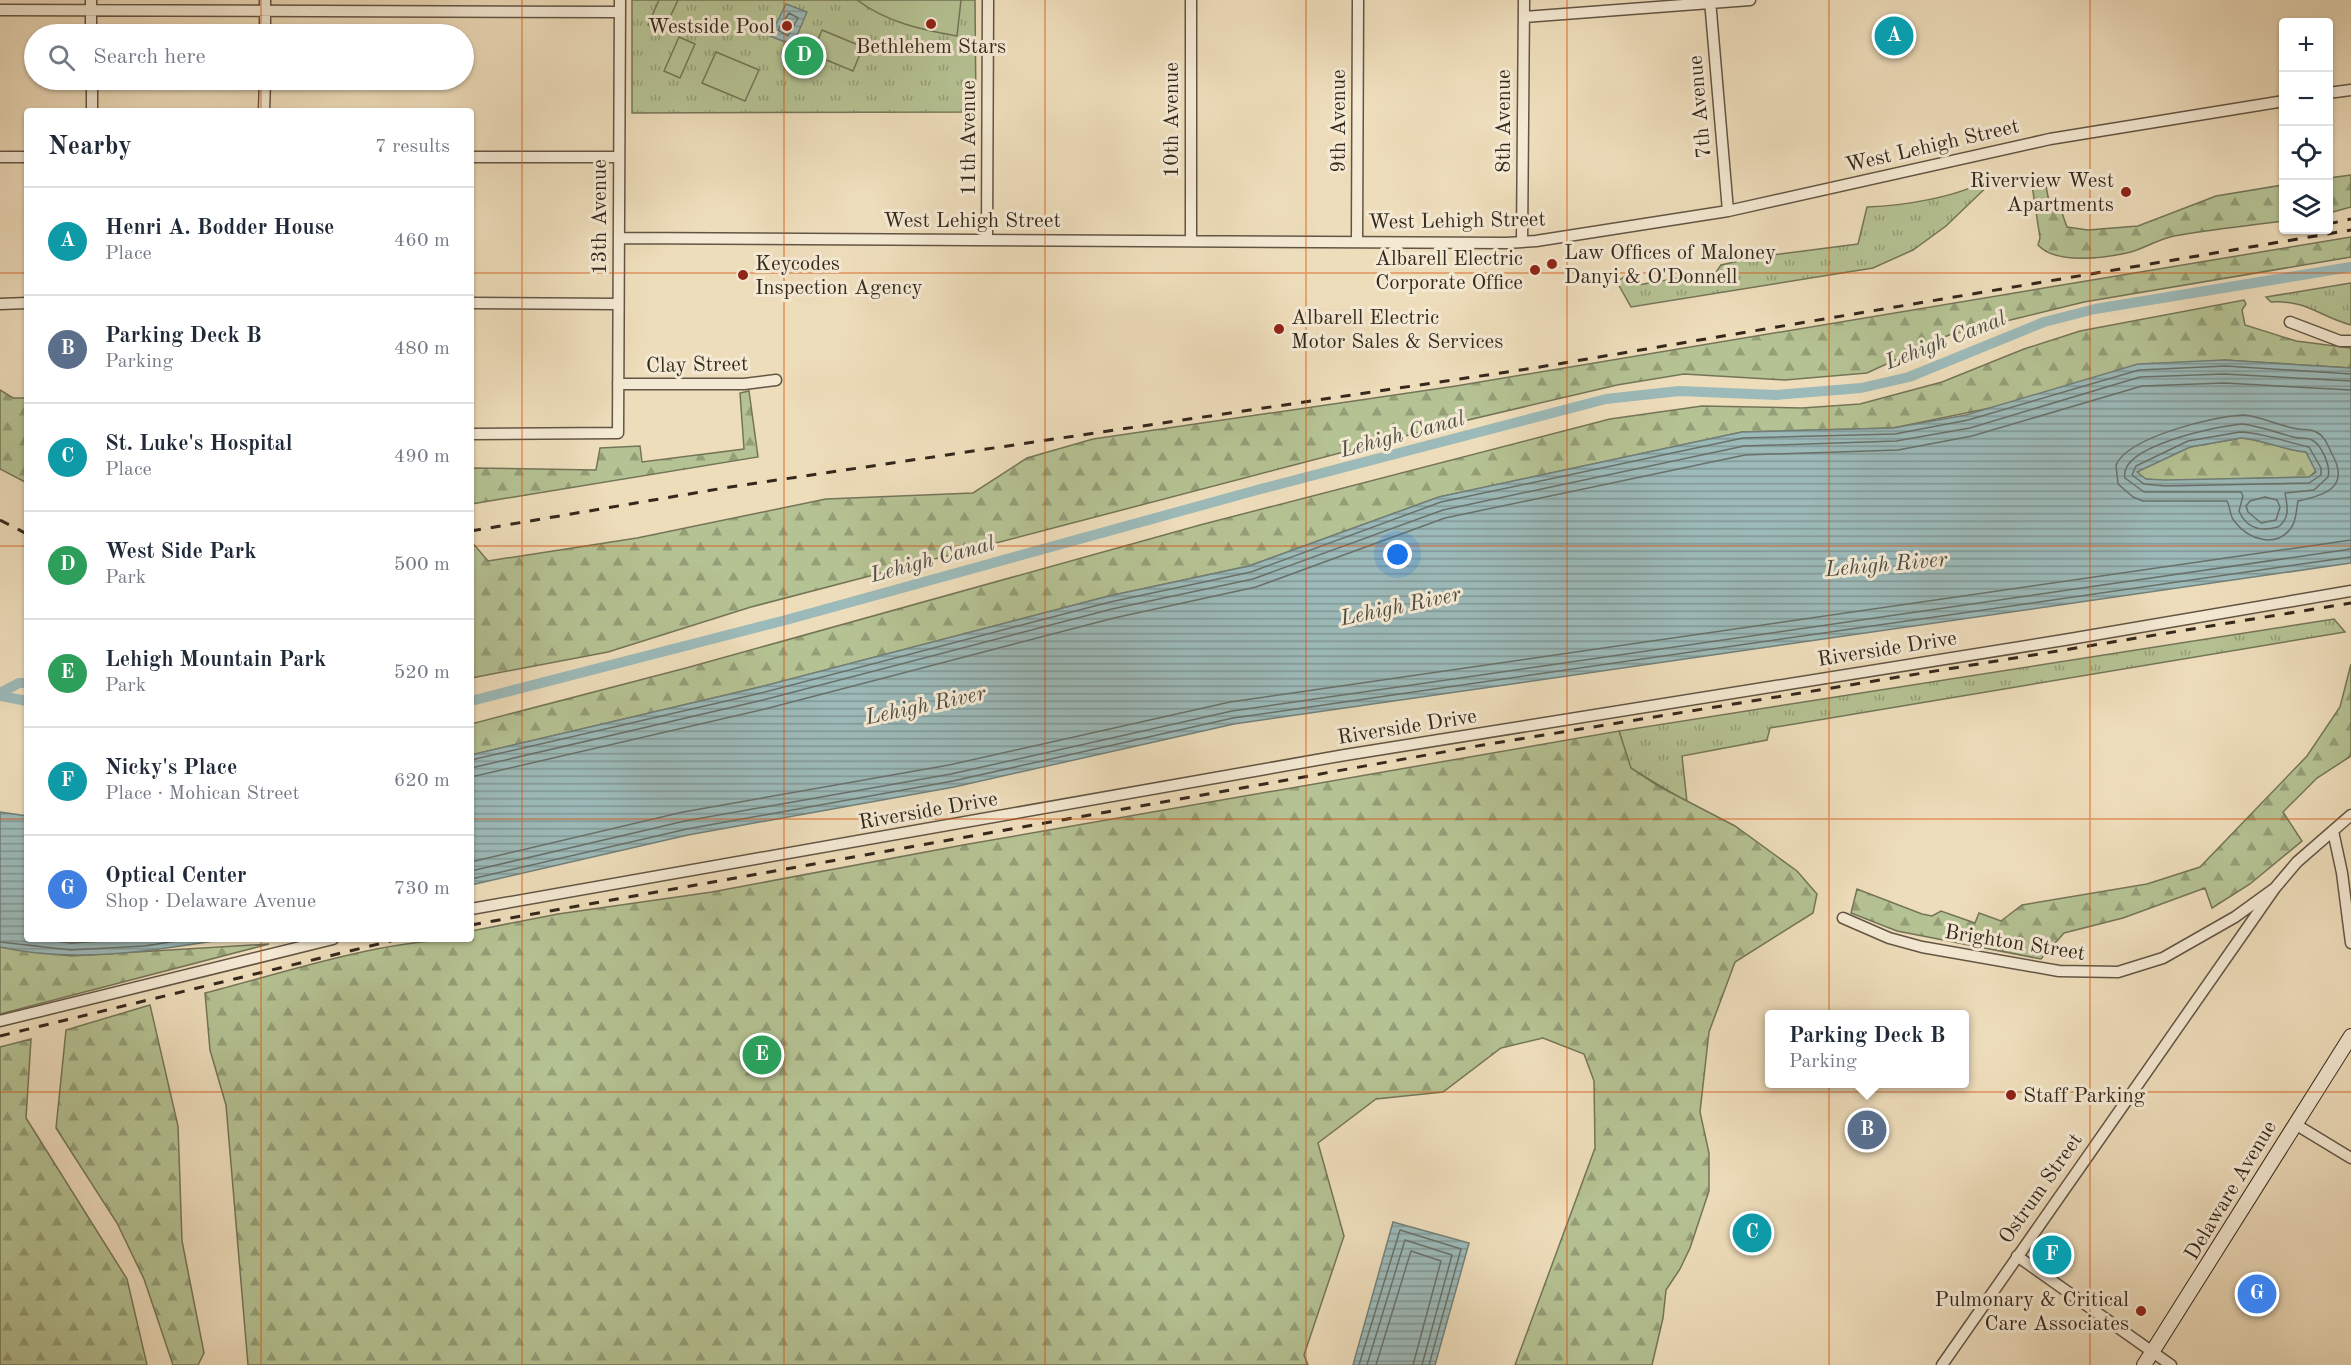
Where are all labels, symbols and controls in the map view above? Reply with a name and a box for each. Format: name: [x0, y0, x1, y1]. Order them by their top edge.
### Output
pin: A: [1874, 14, 1914, 58]
place label: Westside Pool: [647, 17, 775, 38]
marker: Bethlehem Stars: [924, 17, 938, 31]
map controls: [2279, 18, 2333, 234]
button: +: [2279, 18, 2333, 72]
marker: Westside Pool: [780, 19, 794, 33]
search box: [24, 24, 474, 90]
pin: D: [784, 34, 824, 78]
place label: Bethlehem Stars: [856, 37, 1006, 58]
icon: search: [45, 41, 78, 74]
text: Search here: [93, 46, 206, 68]
street label: 7th Avenue: [1686, 54, 1715, 159]
street label: 10th Avenue: [1162, 62, 1183, 178]
street label: 9th Avenue: [1329, 69, 1350, 173]
street label: 8th Avenue: [1494, 69, 1515, 173]
button: −: [2279, 72, 2333, 126]
street label: 11th Avenue: [959, 80, 980, 196]
street label: West Lehigh Street: [1843, 116, 2021, 177]
button: locate: [2279, 126, 2333, 180]
text: Nearby: [48, 134, 132, 160]
text: 7 results: [375, 137, 450, 157]
street label: 13th Avenue: [590, 159, 611, 275]
place label: Riverview West Apartments: [1970, 171, 2114, 216]
button: layers: [2279, 180, 2333, 234]
marker: Riverview West Apartments: [2119, 185, 2133, 199]
street label: West Lehigh Street: [1368, 209, 1546, 234]
street label: West Lehigh Street: [883, 211, 1061, 232]
text: Henri A. Bodder House: [105, 217, 335, 239]
text: A: [60, 231, 75, 251]
text: 460 m: [394, 231, 450, 251]
place label: Law Offices of Maloney Danyi & O'Donnell: [1564, 243, 1776, 288]
text: Place: [105, 244, 152, 264]
place label: Albarell Electric Corporate Office: [1375, 249, 1523, 294]
place label: Keycodes Inspection Agency: [755, 254, 923, 299]
marker: Law Offices of Maloney Danyi & O'Donnell: [1545, 257, 1559, 271]
marker: Albarell Electric Corporate Office: [1528, 263, 1542, 277]
marker: Keycodes Inspection Agency: [736, 268, 750, 282]
water label: Lehigh Canal: [1881, 307, 2010, 374]
place label: Albarell Electric Motor Sales & Services: [1291, 308, 1503, 353]
marker: Albarell Electric Motor Sales & Services: [1272, 322, 1286, 336]
text: Parking Deck B: [105, 325, 262, 347]
text: B: [60, 339, 75, 359]
text: 480 m: [394, 339, 450, 359]
text: Parking: [105, 352, 173, 372]
street label: Clay Street: [646, 354, 748, 377]
water label: Lehigh Canal: [1337, 408, 1468, 462]
text: St. Luke's Hospital: [105, 433, 293, 455]
text: C: [61, 447, 74, 467]
text: 490 m: [394, 447, 450, 467]
text: Place: [105, 460, 152, 480]
water label: Lehigh Canal: [867, 533, 998, 587]
your location: [1383, 540, 1412, 569]
text: West Side Park: [105, 541, 257, 563]
water label: Lehigh River: [1823, 549, 1949, 581]
text: D: [60, 555, 75, 575]
text: 500 m: [394, 555, 450, 575]
text: Park: [105, 568, 146, 588]
water label: Lehigh River: [1337, 583, 1463, 631]
street label: Riverside Drive: [1816, 628, 1958, 671]
text: Lehigh Mountain Park: [105, 649, 326, 671]
text: E: [61, 663, 74, 683]
text: 520 m: [394, 663, 450, 683]
text: Park: [105, 676, 146, 696]
water label: Lehigh River: [862, 682, 988, 730]
street label: Riverside Drive: [1336, 706, 1478, 749]
text: Nicky's Place: [105, 757, 237, 779]
text: F: [61, 771, 74, 791]
text: 620 m: [394, 771, 450, 791]
text: Place · Mohican Street: [105, 784, 300, 804]
street label: Riverside Drive: [857, 789, 999, 834]
text: Optical Center: [105, 865, 247, 887]
text: G: [60, 879, 75, 899]
text: 730 m: [394, 879, 450, 899]
text: Shop · Delaware Avenue: [105, 892, 316, 912]
street label: Brighton Street: [1943, 922, 2087, 965]
popup: [1765, 1010, 1969, 1088]
text: Parking Deck B: [1789, 1025, 1945, 1047]
pin: E: [742, 1032, 782, 1078]
text: Parking: [1789, 1052, 1857, 1072]
place label: Staff Parking: [2023, 1086, 2146, 1107]
marker: Staff Parking: [2004, 1088, 2018, 1102]
pin: B: [1848, 1108, 1886, 1152]
street label: Delaware Avenue: [2181, 1117, 2281, 1264]
street label: Ostrum Street: [1996, 1130, 2087, 1248]
pin: C: [1732, 1210, 1772, 1256]
pin: F: [2032, 1232, 2072, 1278]
pin: G: [2238, 1272, 2276, 1316]
place label: Pulmonary & Critical Care Associates: [1934, 1290, 2129, 1335]
marker: Pulmonary & Critical Care Associates: [2134, 1304, 2148, 1318]

